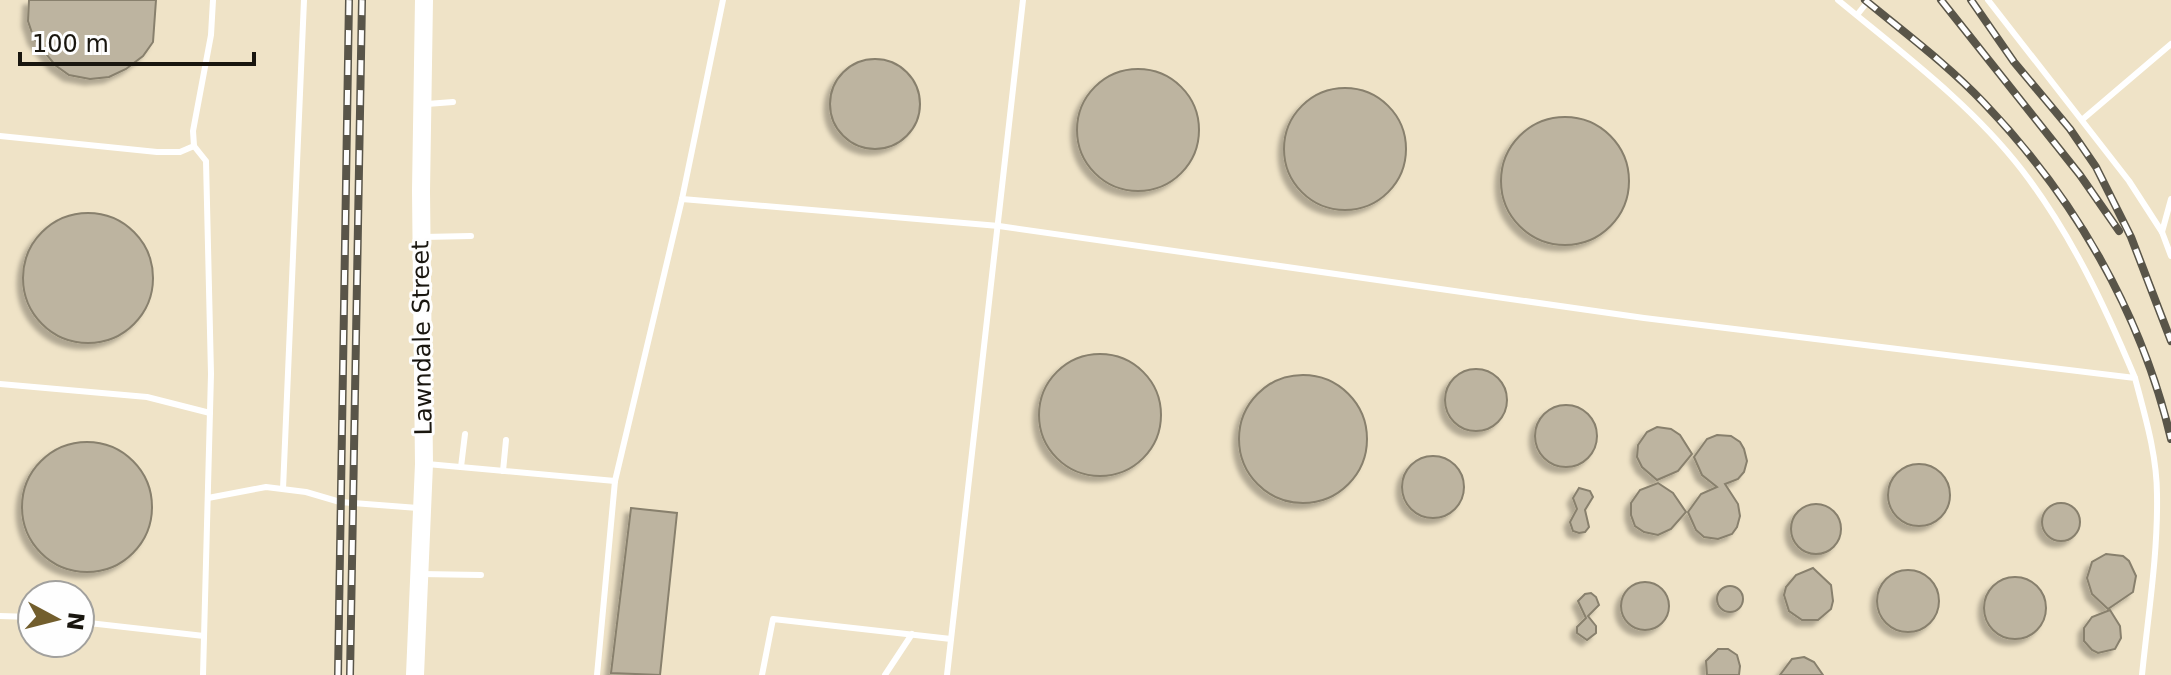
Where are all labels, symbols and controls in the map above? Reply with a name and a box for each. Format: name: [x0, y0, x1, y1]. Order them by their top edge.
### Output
scale bar: [20, 16, 254, 66]
text: 100 m: [32, 30, 109, 58]
street label: Lawndale Street: [406, 240, 438, 436]
north arrow: [16, 579, 96, 659]
text: N: [62, 611, 89, 632]

